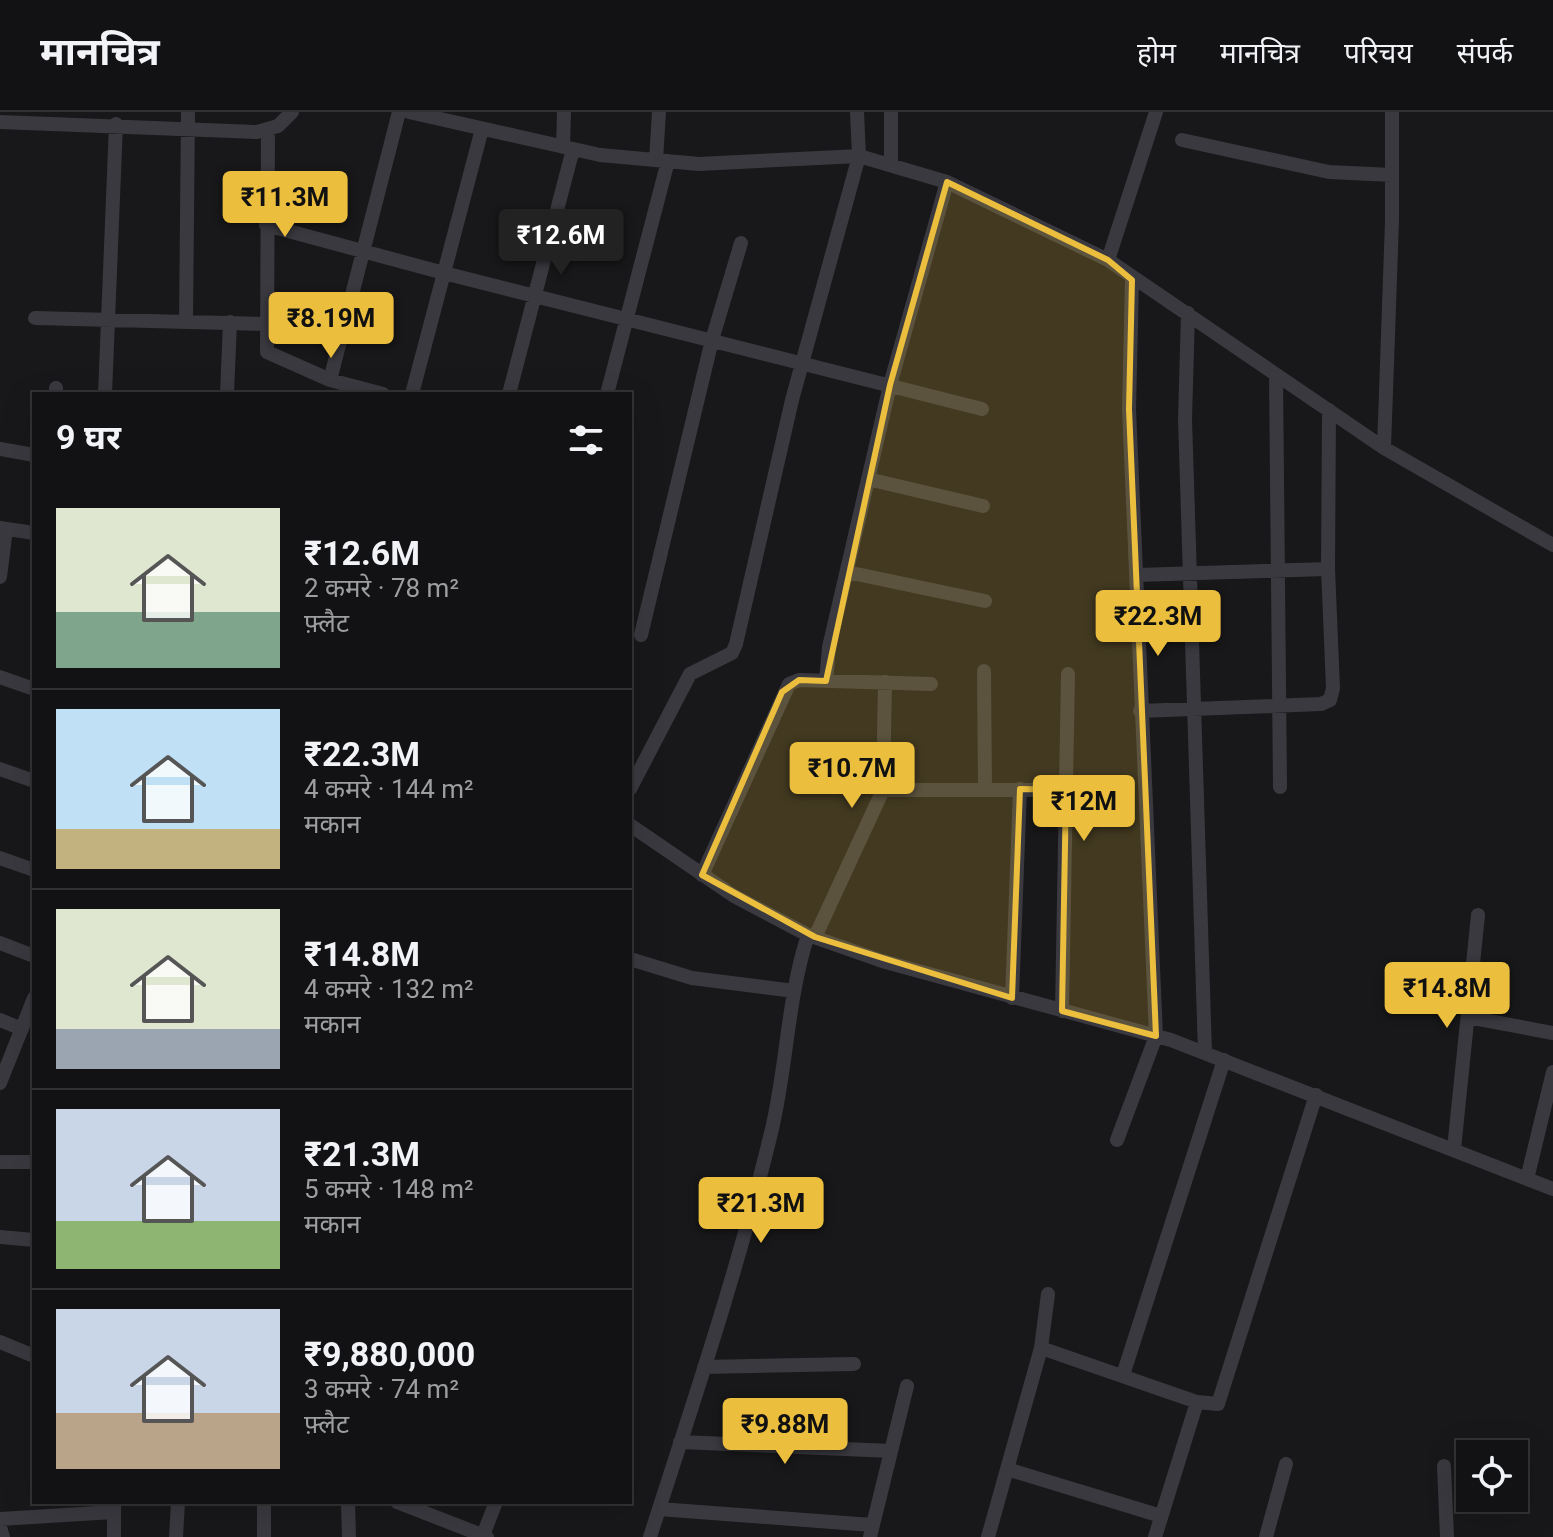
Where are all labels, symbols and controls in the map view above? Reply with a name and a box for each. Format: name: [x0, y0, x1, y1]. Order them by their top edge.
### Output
text: मानचित्र: [40, 30, 160, 74]
text: होम: [1137, 37, 1176, 70]
text: मानचित्र: [1220, 37, 1300, 70]
text: परिचय: [1344, 37, 1413, 70]
text: संपर्क: [1457, 37, 1513, 70]
pin: ₹11.3M: [220, 171, 350, 239]
text: ₹11.3M: [241, 182, 329, 212]
pin: ₹12.6M: [496, 209, 626, 277]
text: ₹12.6M: [517, 220, 605, 250]
pin: ₹8.19M: [266, 292, 396, 360]
text: ₹8.19M: [287, 303, 375, 333]
text: 9 घर: [56, 417, 121, 457]
icon: filters: [564, 418, 608, 462]
text: ₹12.6M: [304, 533, 420, 573]
icon: home: [120, 540, 216, 636]
text: 2 कमरे · 78 m²: [304, 573, 459, 603]
pin: ₹22.3M: [1093, 590, 1223, 658]
text: ₹22.3M: [1114, 601, 1202, 631]
text: फ़्लैट: [304, 608, 349, 638]
text: ₹22.3M: [304, 734, 420, 774]
icon: home: [120, 741, 216, 837]
pin: ₹10.7M: [787, 742, 917, 810]
text: ₹10.7M: [808, 753, 896, 783]
text: 4 कमरे · 144 m²: [304, 774, 474, 804]
pin: ₹12M: [1037, 775, 1131, 843]
text: ₹12M: [1051, 786, 1117, 816]
text: मकान: [304, 809, 361, 839]
text: ₹14.8M: [304, 934, 420, 974]
icon: home: [120, 941, 216, 1037]
pin: ₹14.8M: [1382, 962, 1512, 1030]
text: ₹14.8M: [1403, 973, 1491, 1003]
text: 4 कमरे · 132 m²: [304, 974, 474, 1004]
text: मकान: [304, 1009, 361, 1039]
text: ₹21.3M: [304, 1134, 420, 1174]
icon: home: [120, 1141, 216, 1237]
text: 5 कमरे · 148 m²: [304, 1174, 474, 1204]
pin: ₹21.3M: [696, 1177, 826, 1245]
text: ₹21.3M: [717, 1188, 805, 1218]
text: मकान: [304, 1209, 361, 1239]
text: ₹9,880,000: [304, 1334, 475, 1374]
icon: home: [120, 1341, 216, 1437]
text: 3 कमरे · 74 m²: [304, 1374, 459, 1404]
pin: ₹9.88M: [720, 1398, 850, 1466]
text: फ़्लैट: [304, 1409, 349, 1439]
text: ₹9.88M: [741, 1409, 829, 1439]
map controls: [1456, 1440, 1528, 1512]
button: locate: [1456, 1440, 1528, 1512]

